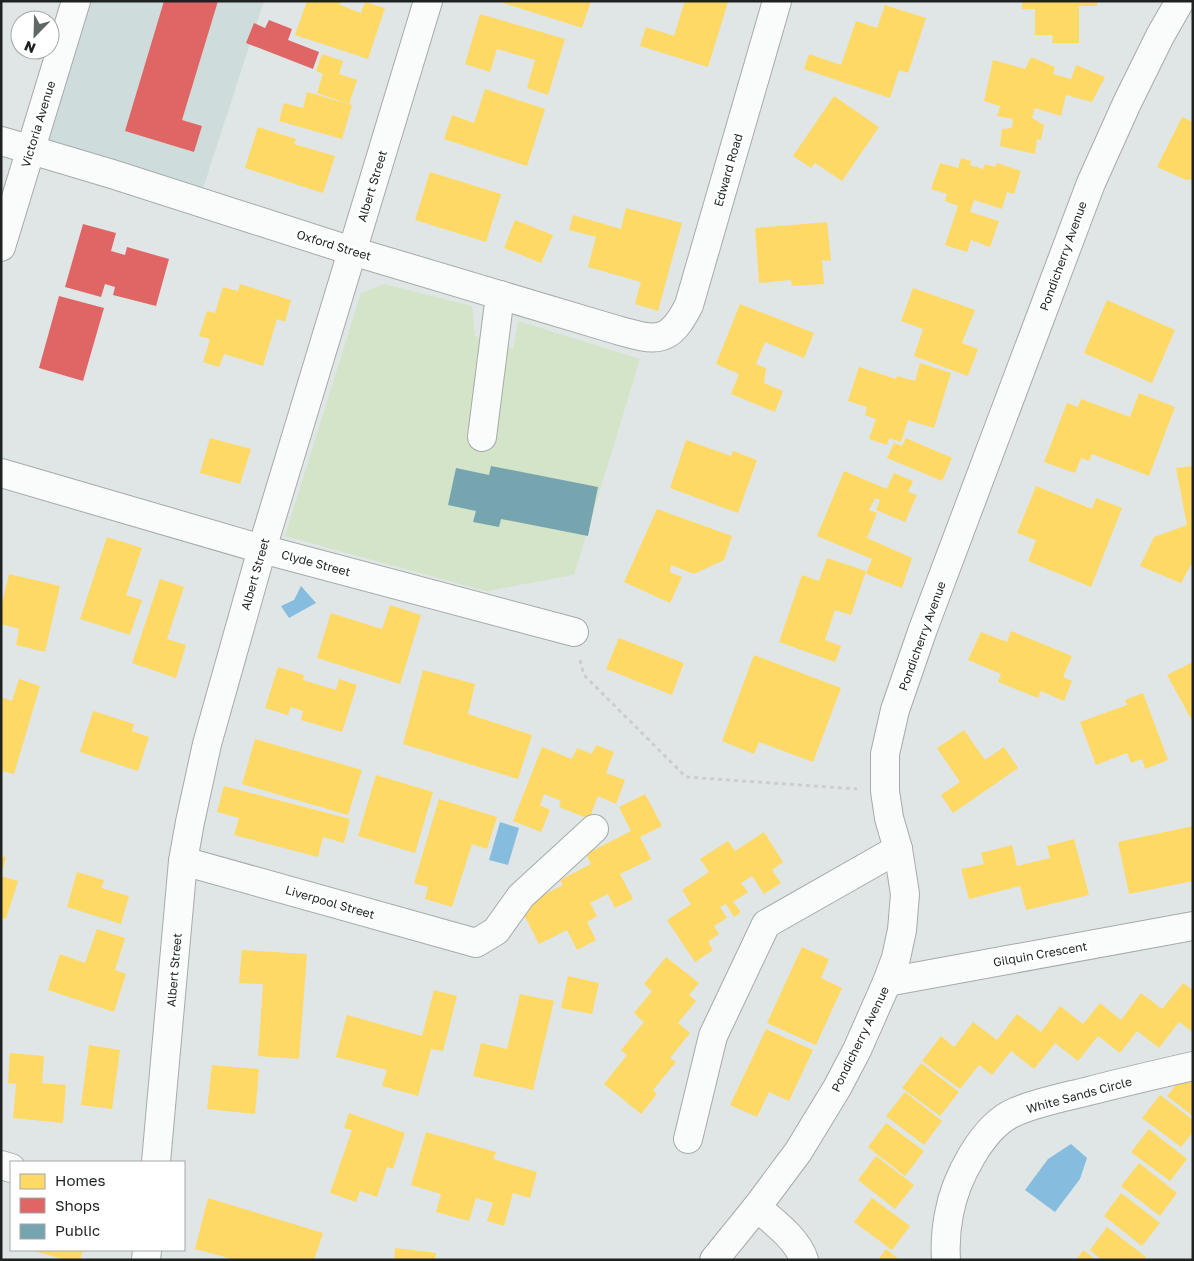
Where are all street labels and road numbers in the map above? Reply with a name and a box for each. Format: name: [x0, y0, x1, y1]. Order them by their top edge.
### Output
street label: Victoria Avenue: [18, 79, 58, 169]
street label: Edward Road: [710, 132, 746, 208]
street label: Albert Street: [354, 148, 390, 224]
street label: Pondicherry Avenue: [1036, 199, 1090, 313]
street label: Oxford Street: [295, 227, 373, 264]
street label: Albert Street: [238, 536, 272, 612]
street label: Clyde Street: [280, 547, 352, 579]
street label: Pondicherry Avenue: [895, 579, 949, 693]
street label: Liverpool Street: [284, 882, 377, 922]
street label: Albert Street: [163, 932, 185, 1008]
street label: Gilquin Crescent: [992, 938, 1088, 970]
street label: Pondicherry Avenue: [828, 984, 892, 1094]
street label: White Sands Circle: [1025, 1074, 1133, 1116]

